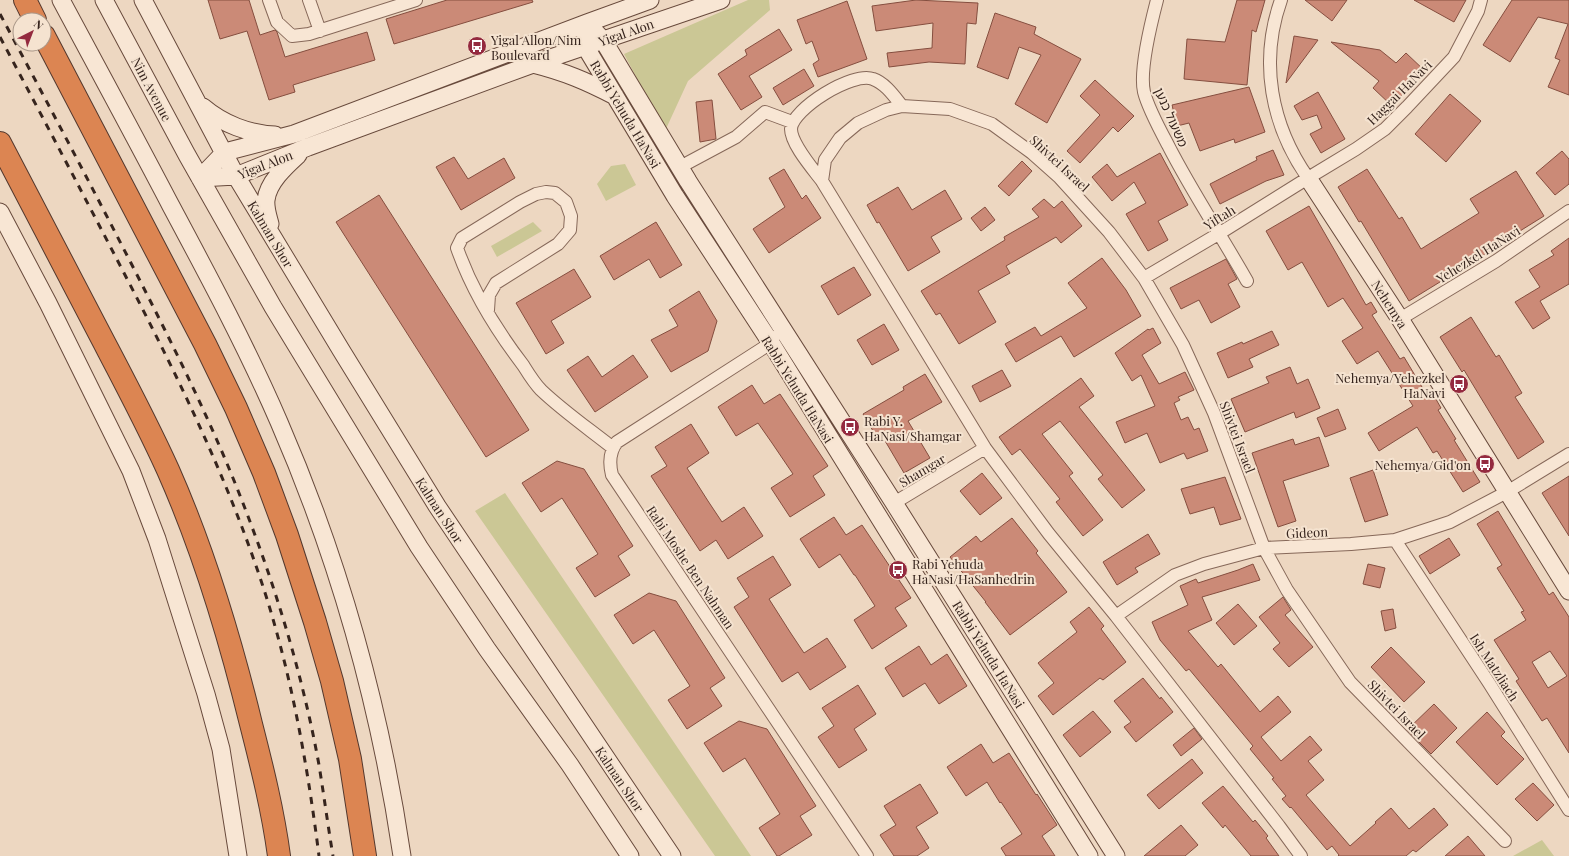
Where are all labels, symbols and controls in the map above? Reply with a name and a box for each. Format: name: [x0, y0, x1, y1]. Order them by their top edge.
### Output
north arrow: [12, 12, 52, 52]
street label: Yigal Alon: [595, 15, 656, 50]
text: N: [31, 16, 47, 32]
place label: Yigal Allon/Nim Boulevard: [490, 31, 582, 63]
bus stop icon: Yigal Allon/Nim Boulevard: [466, 35, 488, 57]
street label: Nim Avenue: [128, 54, 176, 124]
street label: Haggai HaNavi: [1363, 56, 1435, 128]
street label: Rabbi Yehuda HaNasi: [587, 57, 665, 171]
street label: משעול כנען: [1151, 85, 1193, 150]
street label: Shivtei Israel: [1026, 131, 1094, 195]
street label: Yigal Alon: [234, 146, 295, 183]
street label: Kalman Shor: [244, 197, 298, 271]
street label: Yiftah: [1199, 201, 1238, 234]
street label: Yehezkel HaNavi: [1432, 221, 1523, 287]
street label: Nehemya: [1368, 277, 1412, 332]
street label: Rabbi Yehuda HaNasi: [758, 332, 838, 446]
place label: Nehemya/Yehezkel HaNavi: [1335, 369, 1445, 401]
bus stop icon: Nehemya/Yehezkel HaNavi: [1448, 373, 1470, 395]
street label: Shivtei Israel: [1216, 399, 1260, 476]
place label: Rabi Y. HaNasi/Shamgar: [864, 412, 962, 444]
bus stop icon: Rabi Y. HaNasi/Shamgar: [839, 416, 861, 438]
street label: Shamgar: [896, 449, 949, 491]
bus stop icon: Nehemya/Gid'on: [1474, 453, 1496, 475]
place label: Nehemya/Gid'on: [1374, 456, 1471, 473]
street label: Kalman Shor: [412, 474, 468, 546]
street label: Rabi Moshe Ben Nahman: [643, 502, 739, 632]
street label: Gideon: [1286, 522, 1329, 542]
place label: Rabi Yehuda HaNasi/HaSanhedrin: [912, 555, 1035, 587]
bus stop icon: Rabi Yehuda HaNasi/HaSanhedrin: [887, 559, 909, 581]
street label: Rabbi Yehuda HaNasi: [949, 597, 1029, 711]
street label: Ish Matzliach: [1467, 630, 1523, 704]
street label: Shivtei Israel: [1365, 676, 1430, 742]
street label: Kalman Shor: [592, 743, 648, 815]

